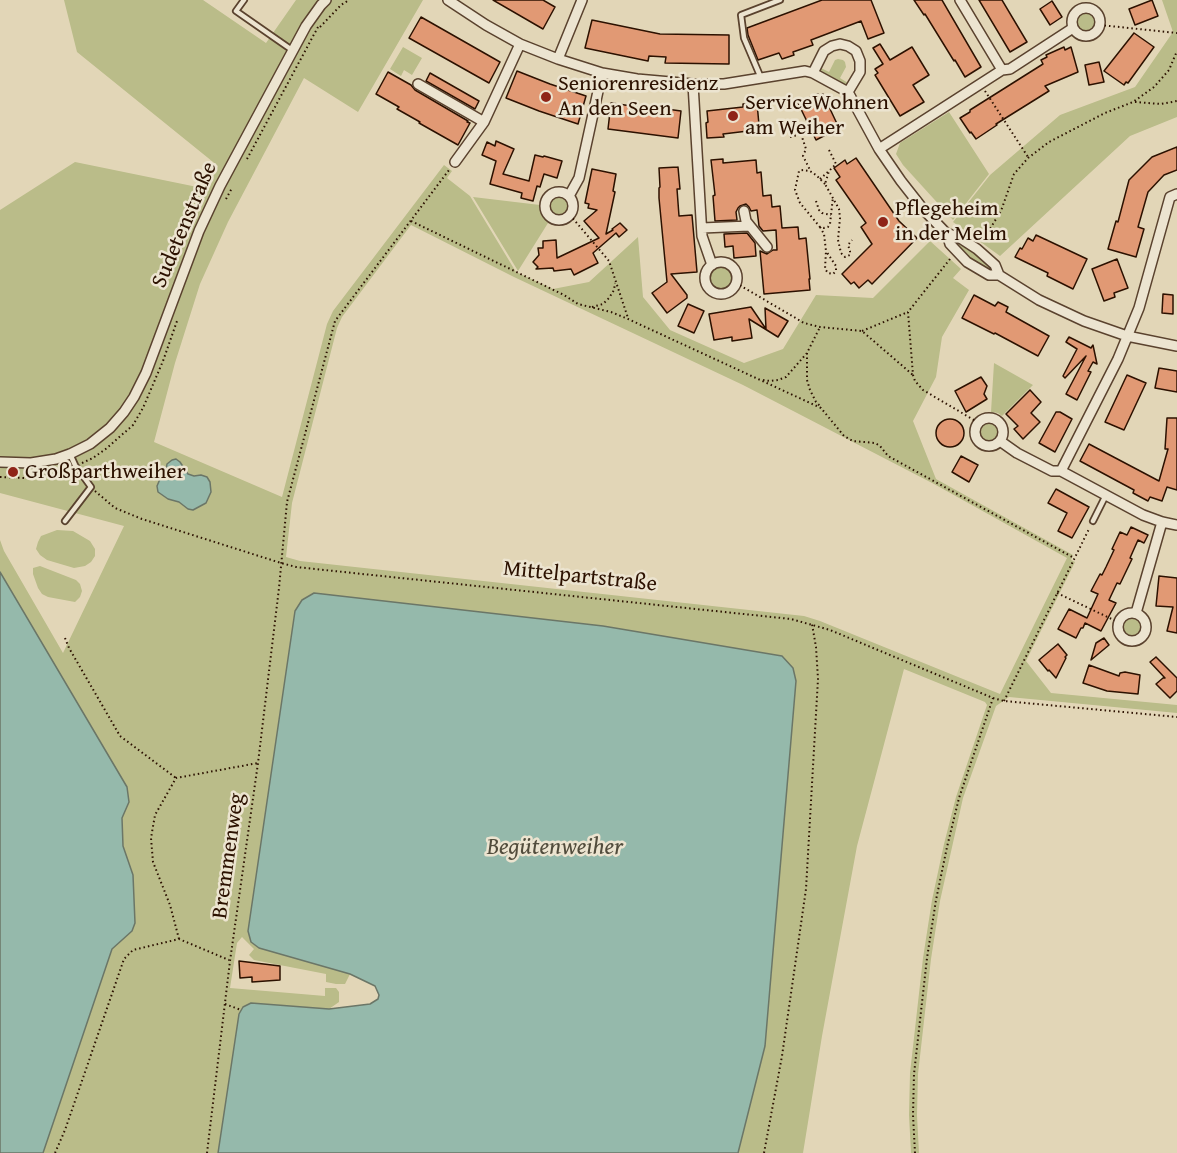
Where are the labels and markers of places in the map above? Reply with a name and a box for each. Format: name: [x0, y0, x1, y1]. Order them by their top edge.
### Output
place label: Seniorenresidenz An den Seen: [558, 71, 718, 122]
marker: Seniorenresidenz An den Seen: [539, 90, 553, 104]
place label: ServiceWohnen am Weiher: [745, 90, 889, 142]
marker: ServiceWohnen am Weiher: [726, 109, 740, 123]
place label: Pflegeheim in der Melm: [895, 196, 1007, 248]
marker: Pflegeheim in der Melm: [876, 215, 890, 229]
place label: Großparthweiher: [25, 459, 186, 485]
marker: Großparthweiher: [6, 465, 20, 479]

